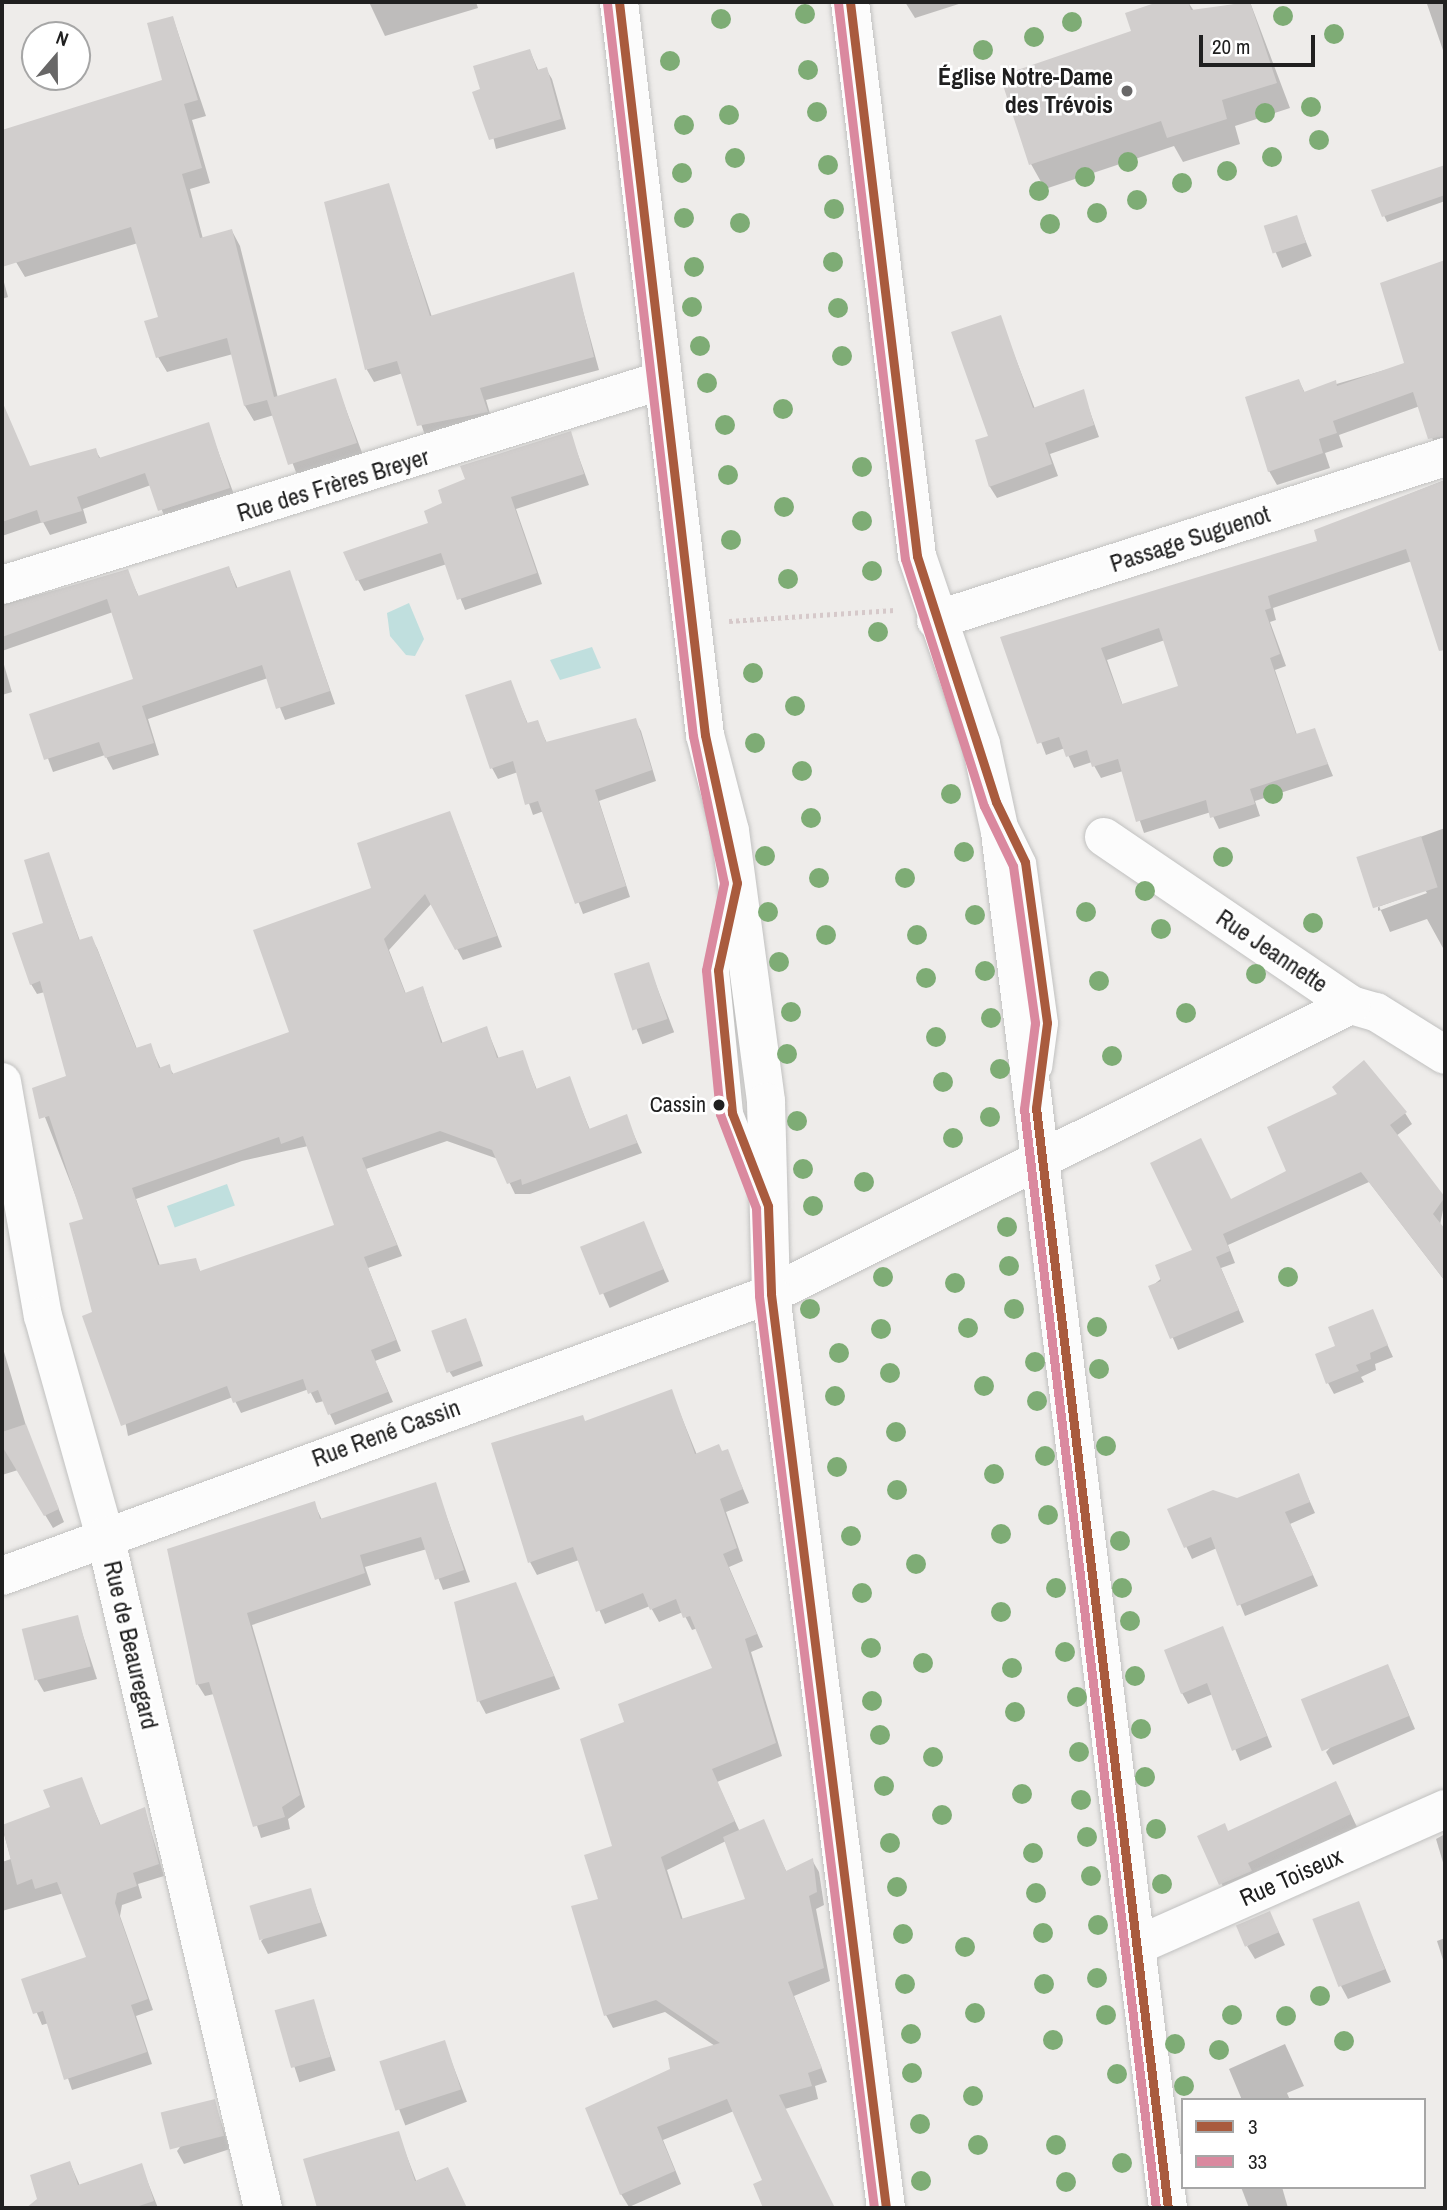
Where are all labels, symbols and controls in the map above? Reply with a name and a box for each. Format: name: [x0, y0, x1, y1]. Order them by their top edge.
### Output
north arrow: [21, 21, 91, 91]
scale bar: [1202, 21, 1318, 65]
text: N: [53, 24, 72, 52]
text: 20 m: [1212, 32, 1250, 61]
place label: Église Notre-Dame des Trévois: [938, 63, 1113, 119]
marker: Église Notre-Dame des Trévois: [1119, 83, 1135, 99]
street label: Rue des Frères Breyer: [234, 442, 432, 528]
street label: Passage Suguenot: [1106, 500, 1274, 578]
street label: Rue Jeannette: [1211, 903, 1333, 999]
place label: Cassin: [650, 1092, 706, 1118]
marker: Cassin: [712, 1098, 726, 1112]
street label: Rue René Cassin: [308, 1393, 464, 1473]
street label: Rue de Beauregard: [98, 1558, 164, 1732]
street label: Rue Toiseux: [1235, 1842, 1347, 1912]
legend: [1181, 2098, 1426, 2189]
text: 3: [1248, 2112, 1258, 2141]
text: 33: [1248, 2147, 1267, 2176]

